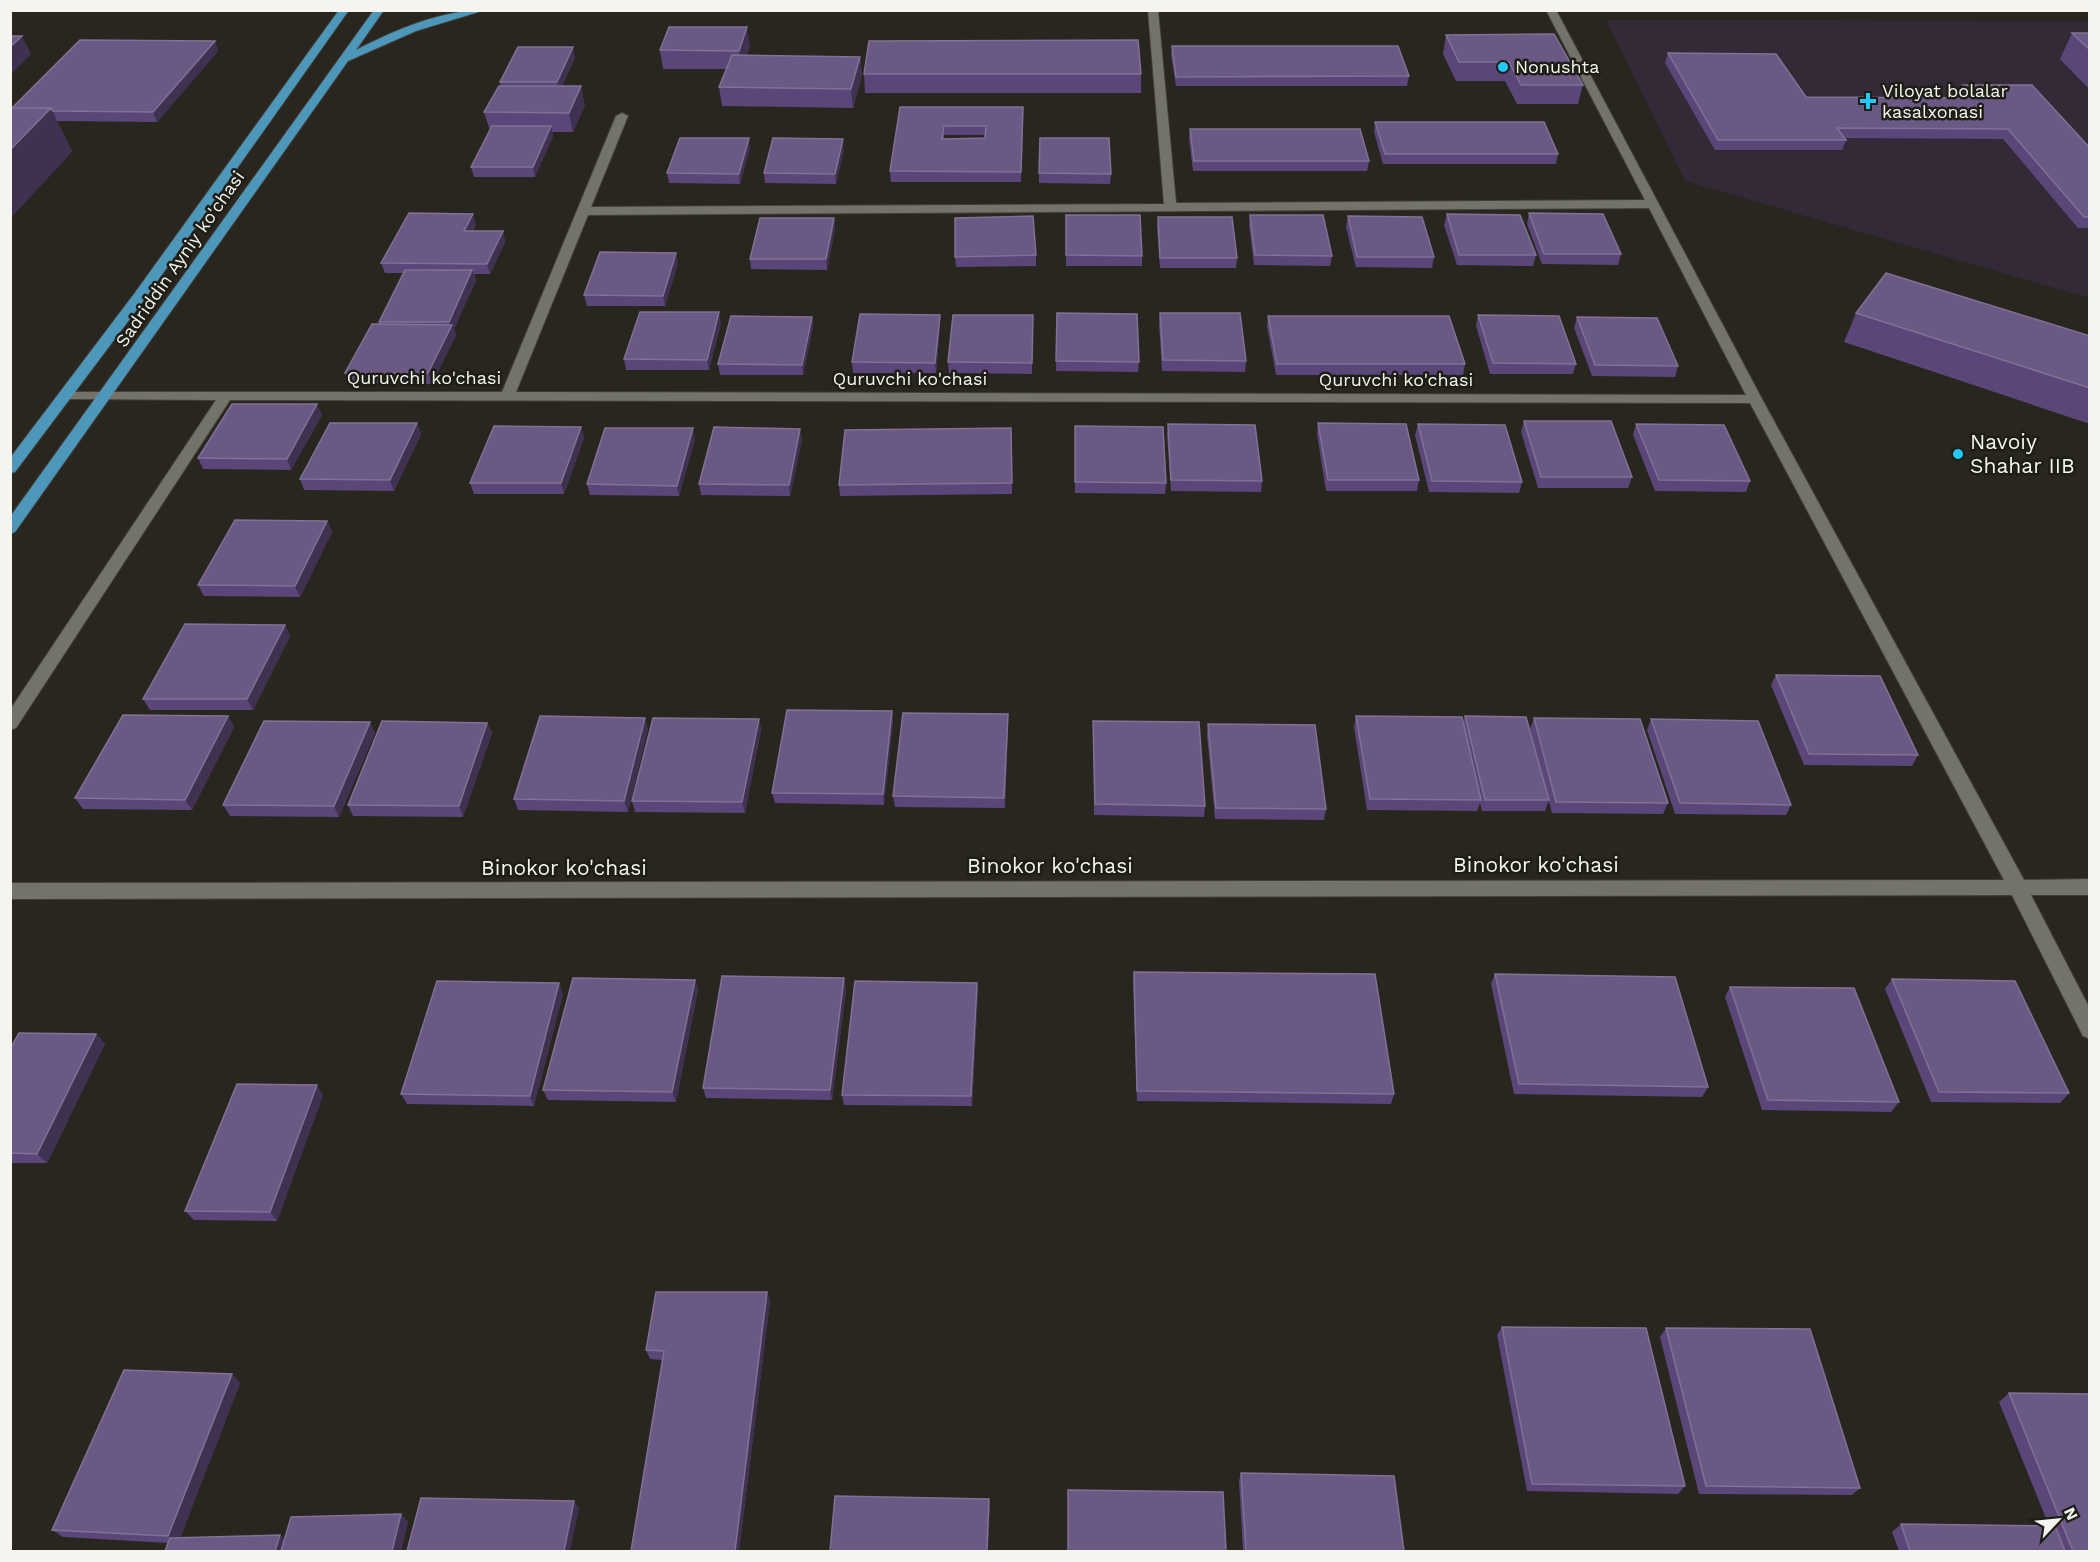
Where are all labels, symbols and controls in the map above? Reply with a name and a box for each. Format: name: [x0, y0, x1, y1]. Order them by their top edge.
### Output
place label: Nonushta: [1515, 56, 1599, 77]
marker: Nonushta: [1496, 60, 1510, 74]
place label: Viloyat bolalar kasalxonasi: [1882, 80, 2008, 122]
marker: Viloyat bolalar kasalxonasi: [1859, 92, 1877, 110]
street label: Sadriddin Ayniy ko'chasi: [111, 167, 248, 351]
street label: Quruvchi ko'chasi: [347, 367, 501, 388]
street label: Quruvchi ko'chasi: [833, 368, 987, 389]
street label: Quruvchi ko'chasi: [1319, 369, 1473, 390]
place label: Navoiy Shahar IIB: [1970, 429, 2075, 478]
marker: Navoiy Shahar IIB: [1951, 447, 1965, 461]
street label: Binokor ko'chasi: [1453, 852, 1619, 877]
street label: Binokor ko'chasi: [967, 853, 1133, 878]
street label: Binokor ko'chasi: [481, 855, 647, 880]
north arrow: [2028, 1490, 2088, 1550]
text: N: [2060, 1504, 2082, 1523]

